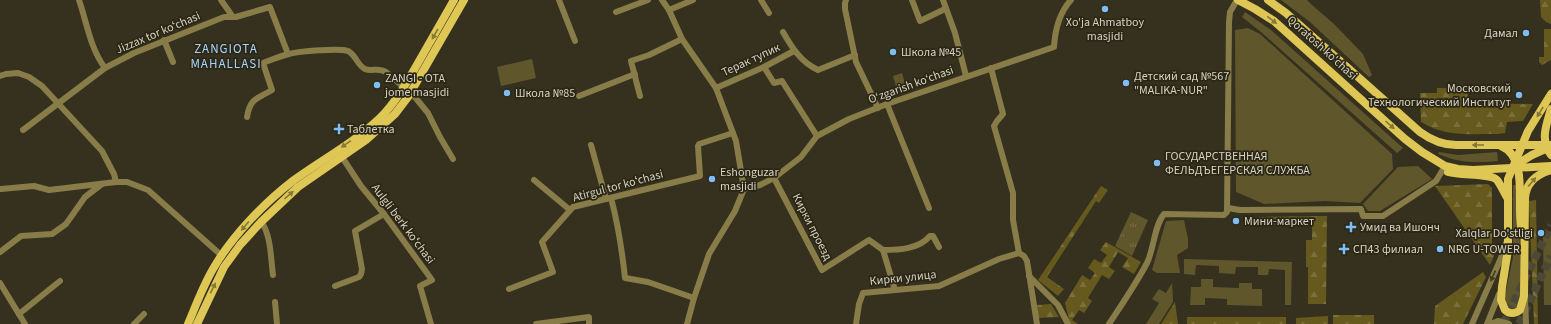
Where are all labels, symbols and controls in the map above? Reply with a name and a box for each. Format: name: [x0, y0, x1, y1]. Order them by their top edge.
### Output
marker: Xo'ja Ahmatboy masjidi: [1100, 4, 1110, 14]
street label: Jizzax tor koʻchasi: [113, 8, 203, 58]
street label: Qoratosh ko'chasi: [1283, 12, 1361, 84]
place label: Xo'ja Ahmatboy masjidi: [1066, 14, 1145, 45]
one-way arrow: [1266, 15, 1277, 24]
place label: Дамал: [1484, 25, 1518, 42]
one-way arrow: [431, 28, 438, 40]
marker: Дамал: [1521, 28, 1531, 38]
street label: Терак тупик: [719, 39, 783, 81]
district label: ZANGIOTA MAHALLASI: [190, 40, 262, 73]
place label: Школа №45: [901, 44, 961, 61]
marker: Школа №45: [888, 47, 898, 57]
street label: O‘zgarish ko‘chasi: [866, 62, 956, 108]
place label: Детский сад №567 "MALIKA-NUR": [1134, 68, 1229, 99]
place label: ZANGI - OTA jome masjidi: [384, 70, 449, 101]
marker: Детский сад №567 "MALIKA-NUR": [1121, 78, 1131, 88]
marker: ZANGI - OTA jome masjidi: [372, 80, 382, 90]
place label: Московский Технологический Институт: [1368, 80, 1511, 111]
place label: Школа №85: [515, 85, 575, 102]
marker: Школа №85: [502, 88, 512, 98]
marker: Московский Технологический Институт: [1514, 90, 1524, 100]
one-way arrow: [1536, 106, 1543, 118]
one-way arrow: [1384, 120, 1395, 129]
place label: Таблетка: [347, 121, 395, 138]
marker: Таблетка: [334, 124, 344, 134]
one-way arrow: [340, 140, 351, 148]
one-way arrow: [1471, 142, 1484, 148]
place label: ГОСУДАРСТВЕННАЯ ФЕЛЬДЪЕГЕРСКАЯ СЛУЖБА: [1165, 148, 1310, 179]
marker: ГОСУДАРСТВЕННАЯ ФЕЛЬДЪЕГЕРСКАЯ СЛУЖБА: [1152, 158, 1162, 168]
place label: Eshonguzar masjidi: [720, 164, 779, 195]
street label: Atirgul tor koʻchasi: [571, 166, 665, 206]
marker: Eshonguzar masjidi: [707, 174, 717, 184]
one-way arrow: [1528, 177, 1537, 187]
street label: Aulgli berk koʻchasi: [367, 180, 439, 268]
one-way arrow: [284, 190, 295, 199]
street label: Кирки проезд: [788, 191, 836, 264]
place label: Мини-маркет: [1244, 213, 1315, 230]
marker: Мини-маркет: [1231, 216, 1241, 226]
place label: Умид ва Ишонч: [1360, 219, 1440, 236]
one-way arrow: [241, 221, 250, 232]
marker: Умид ва Ишонч: [1345, 221, 1357, 233]
place label: Xalqlar Do'stligi: [1455, 225, 1533, 242]
marker: Xalqlar Do'stligi: [1536, 228, 1546, 238]
place label: СП43 филиал: [1353, 241, 1423, 258]
place label: NRG U-TOWER: [1448, 241, 1520, 258]
marker: СП43 филиал: [1338, 243, 1350, 255]
marker: NRG U-TOWER: [1435, 244, 1445, 254]
street label: Кирки улица: [869, 266, 937, 290]
one-way arrow: [1490, 271, 1496, 282]
one-way arrow: [210, 283, 216, 294]

